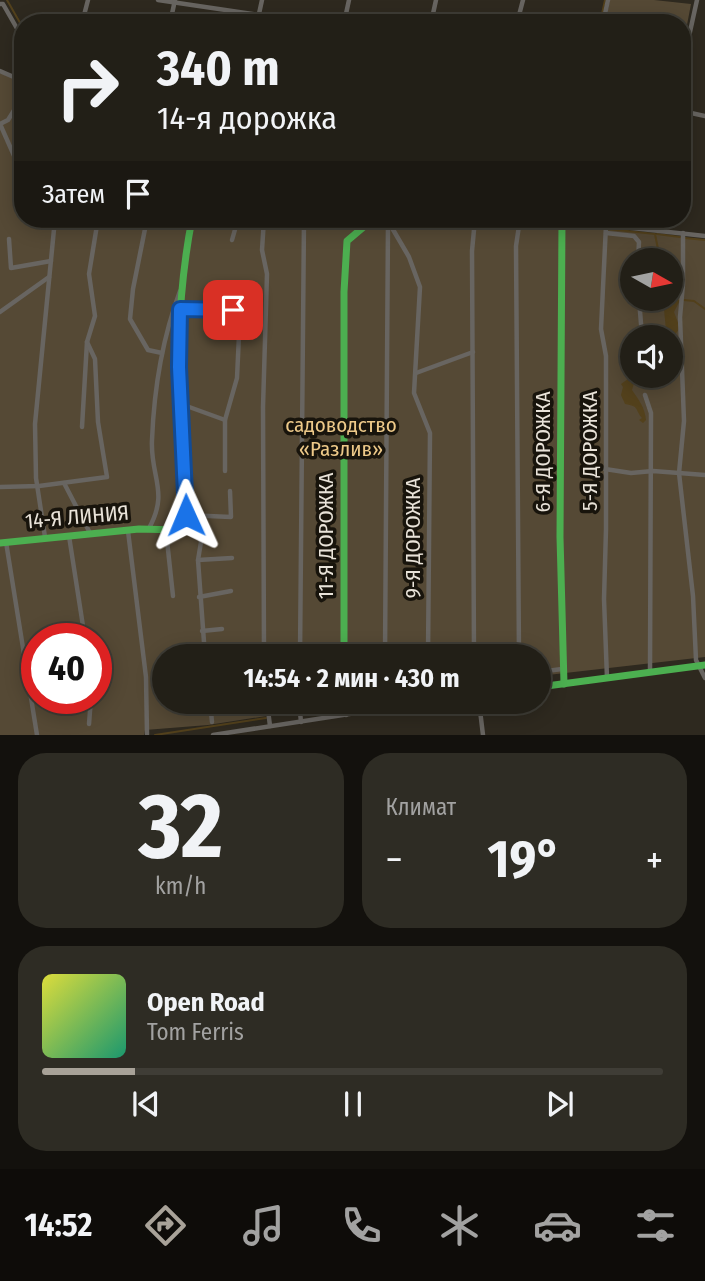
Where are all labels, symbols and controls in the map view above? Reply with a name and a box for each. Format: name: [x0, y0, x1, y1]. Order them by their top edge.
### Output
text: 340 m: [157, 39, 280, 98]
icon: right: [42, 42, 133, 133]
text: 14-я дорожка: [157, 99, 337, 137]
icon: arrive: [119, 175, 157, 213]
text: Затем: [42, 179, 105, 210]
north arrow: [620, 248, 682, 312]
map controls: [620, 248, 683, 388]
pin: [203, 280, 263, 340]
icon: arrive: [214, 291, 252, 329]
button: sound: [620, 325, 683, 388]
street label: 5-Я ДОРОЖКА: [577, 391, 603, 511]
street label: 6-Я ДОРОЖКА: [530, 392, 556, 512]
park label: садоводство «Разлив»: [285, 412, 397, 462]
street label: 11-Я ДОРОЖКА: [313, 473, 339, 599]
position arrow: [149, 478, 223, 552]
street label: 9-Я ДОРОЖКА: [400, 478, 426, 598]
street label: 14-Я ЛИНИЯ: [24, 500, 130, 534]
speed limit sign: 40: [21, 623, 112, 714]
text: 14:54 · 2 мин · 430 m: [243, 663, 460, 694]
text: 32: [139, 772, 223, 881]
text: Климат: [386, 793, 456, 821]
text: 19°: [488, 828, 561, 891]
text: −: [386, 837, 403, 883]
text: +: [646, 837, 663, 883]
text: km/h: [155, 872, 206, 900]
text: Open Road: [147, 987, 265, 1018]
text: Tom Ferris: [147, 1018, 244, 1046]
icon: previous: [127, 1085, 165, 1123]
icon: pause: [334, 1085, 372, 1123]
icon: next: [541, 1085, 579, 1123]
icon: directions: [141, 1201, 190, 1250]
icon: music: [239, 1201, 288, 1250]
icon: phone: [337, 1201, 386, 1250]
icon: climate: [435, 1201, 484, 1250]
icon: car: [533, 1201, 582, 1250]
icon: filters: [631, 1201, 680, 1250]
text: 14:52: [25, 1206, 92, 1244]

